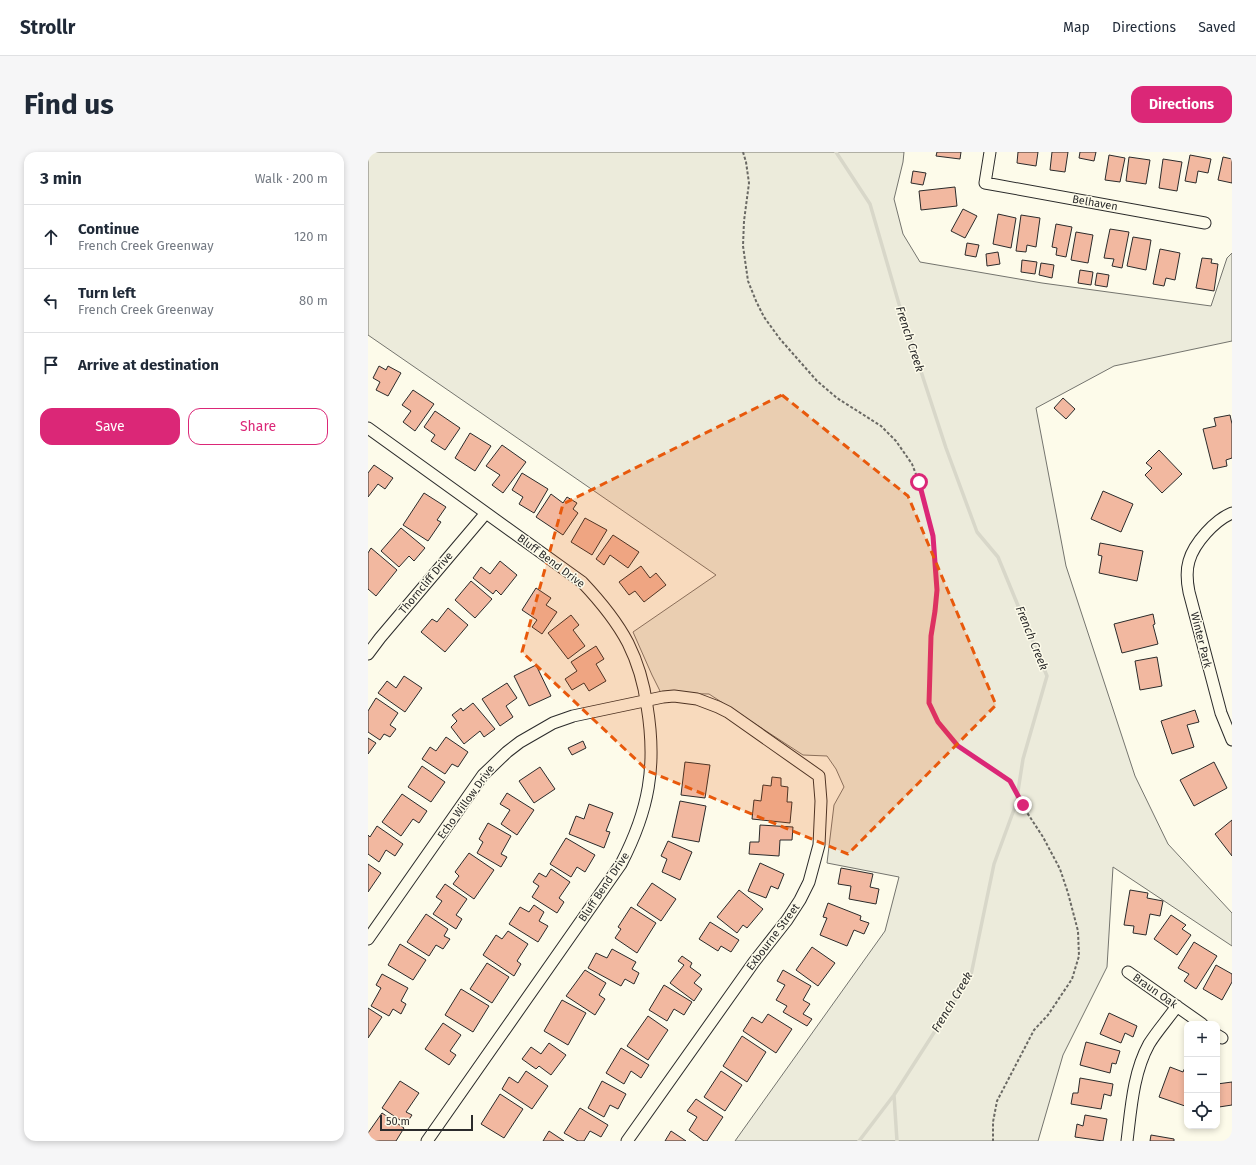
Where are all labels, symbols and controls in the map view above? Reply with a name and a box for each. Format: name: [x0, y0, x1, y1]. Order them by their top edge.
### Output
text: Strollr: [20, 16, 75, 39]
text: Map: [1063, 19, 1090, 36]
text: Directions: [1112, 19, 1176, 36]
text: Saved: [1198, 19, 1236, 36]
button: Directions: [1131, 86, 1232, 123]
text: Find us: [24, 88, 114, 121]
text: 3 min: [40, 168, 82, 189]
text: Walk · 200 m: [255, 171, 328, 186]
street label: Belhaven: [1071, 193, 1119, 213]
text: Continue: [78, 220, 139, 238]
icon: ahead: [40, 226, 62, 248]
text: 120 m: [294, 229, 328, 244]
text: French Creek Greenway: [78, 238, 214, 253]
text: Turn left: [78, 284, 136, 302]
icon: left: [40, 290, 62, 312]
text: 80 m: [299, 293, 328, 308]
text: French Creek Greenway: [78, 302, 214, 317]
water label: French Creek: [893, 304, 927, 374]
icon: arrive: [40, 354, 62, 376]
text: Arrive at destination: [78, 356, 219, 374]
button: Save: [40, 408, 180, 445]
button: Share: [188, 408, 328, 445]
route start: [910, 473, 928, 491]
street label: Bluff Bend Drive: [515, 531, 587, 591]
street label: Thorncliff Drive: [396, 549, 456, 617]
water label: French Creek: [1013, 604, 1051, 673]
street label: Winter Park: [1188, 611, 1214, 670]
street label: Echo Willow Drive: [435, 762, 497, 842]
route end: [1014, 796, 1032, 814]
street label: Bluff Bend Drive: [576, 850, 632, 924]
street label: Exbourne Street: [744, 901, 802, 973]
water label: French Creek: [928, 969, 976, 1035]
street label: Braun Oak: [1130, 971, 1180, 1011]
map controls: [1184, 1021, 1220, 1129]
button: +: [1184, 1021, 1220, 1057]
button: −: [1184, 1057, 1220, 1093]
button: locate: [1184, 1093, 1220, 1129]
scale bar: [380, 1113, 473, 1132]
text: 50 m: [386, 1115, 410, 1128]

